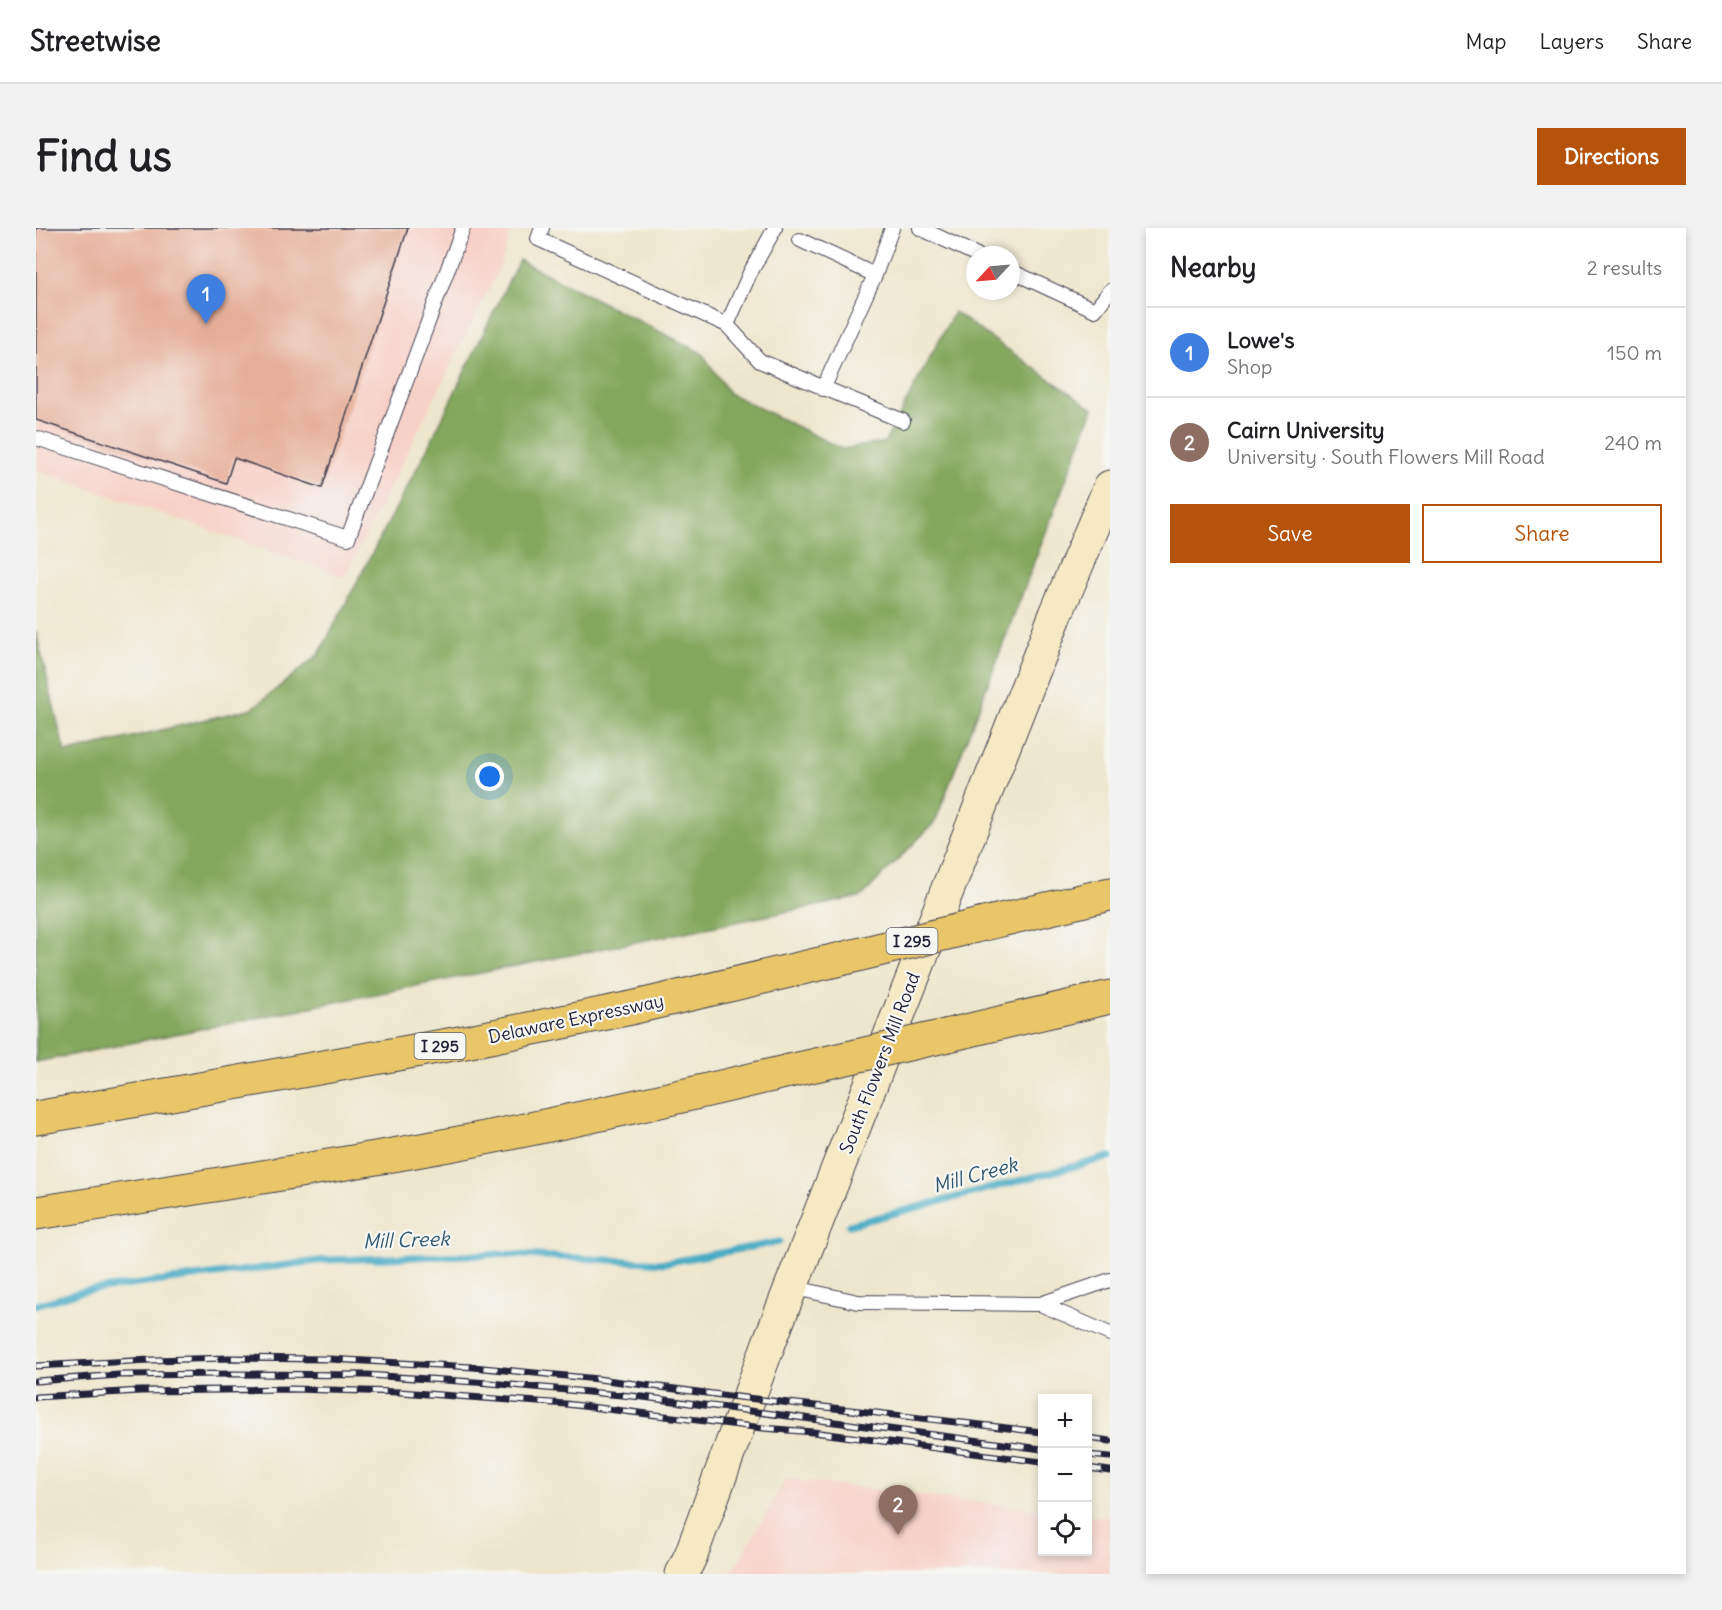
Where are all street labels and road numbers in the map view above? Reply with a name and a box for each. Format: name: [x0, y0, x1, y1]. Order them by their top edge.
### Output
road number: I 295: [886, 928, 938, 954]
street label: South Flowers Mill Road: [834, 968, 925, 1157]
street label: Delaware Expressway: [486, 989, 666, 1048]
road number: I 295: [414, 1033, 466, 1059]

